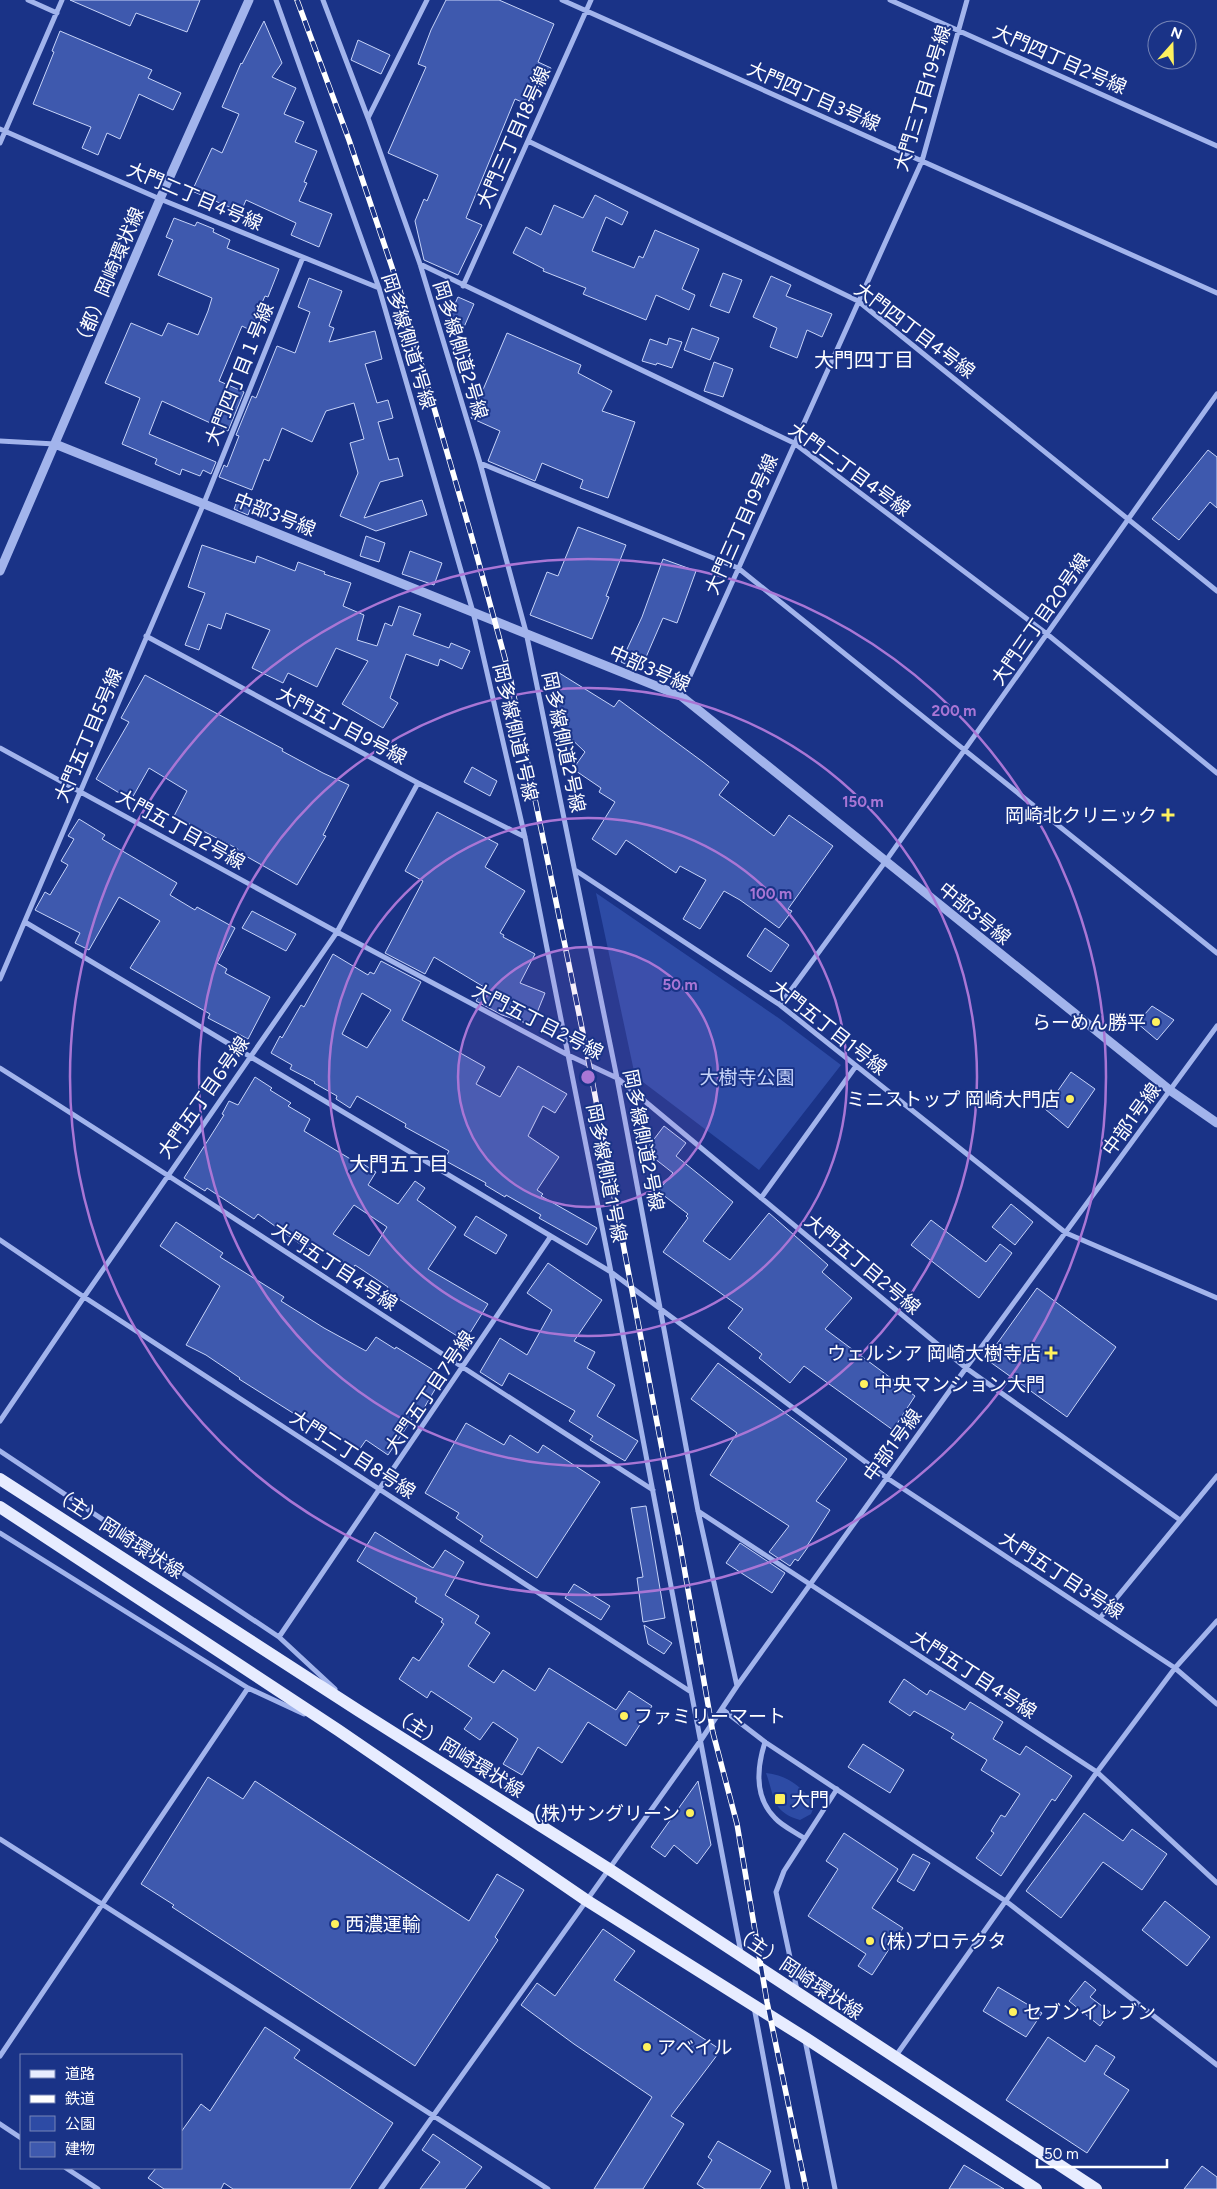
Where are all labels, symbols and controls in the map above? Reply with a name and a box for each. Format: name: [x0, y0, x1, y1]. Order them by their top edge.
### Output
street label: 大門四丁目2号線: [990, 20, 1130, 99]
north arrow: [1147, 20, 1197, 70]
street label: 大門三丁目19号線: [889, 22, 956, 174]
text: N: [1168, 23, 1184, 43]
street label: 大門四丁目3号線: [744, 57, 884, 136]
street label: 大門三丁目18号線: [472, 63, 555, 212]
street label: 大門二丁目4号線: [124, 158, 266, 235]
street label: （都）岡崎環状線: [68, 204, 149, 353]
street label: 岡多線側道1号線: [377, 270, 440, 412]
street label: 大門四丁目4号線: [850, 277, 980, 383]
street label: 岡多線側道2号線: [429, 278, 493, 422]
street label: 大門四丁目１号線: [200, 299, 279, 449]
district label: 大門四丁目: [814, 348, 914, 372]
street label: 大門二丁目4号線: [784, 418, 915, 521]
street label: 大門三丁目19号線: [700, 450, 783, 598]
street label: 中部3号線: [230, 488, 319, 541]
street label: 大門三丁目20号線: [986, 549, 1095, 690]
street label: 中部3号線: [606, 640, 694, 697]
street label: 岡多線側道1号線: [488, 661, 543, 803]
street label: 大門五丁目5号線: [50, 664, 127, 806]
street label: 岡多線側道2号線: [537, 669, 590, 815]
street label: 大門五丁目9号線: [273, 682, 411, 769]
text: 200 m: [932, 702, 976, 720]
street label: 大門五丁目2号線: [112, 785, 249, 874]
text: 150 m: [842, 793, 884, 811]
place label: 岡崎北クリニック: [1005, 804, 1157, 827]
marker: 岡崎北クリニック: [1161, 808, 1175, 822]
street label: 中部3号線: [934, 877, 1015, 949]
text: 100 m: [750, 885, 792, 903]
street label: 大門五丁目1号線: [766, 975, 891, 1080]
text: 50 m: [662, 976, 698, 994]
street label: 大門五丁目2号線: [469, 979, 607, 1064]
place label: らーめん勝平: [1032, 1011, 1146, 1034]
marker: らーめん勝平: [1150, 1016, 1162, 1028]
street label: 大門五丁目6号線: [153, 1032, 254, 1163]
park label: 大樹寺公園: [699, 1066, 795, 1089]
street label: 岡多線側道2号線: [619, 1067, 669, 1213]
centre of rings: [579, 1068, 597, 1086]
street label: 中部1号線: [1097, 1079, 1165, 1160]
place label: ミニストップ 岡崎大門店: [846, 1088, 1060, 1111]
marker: ミニストップ 岡崎大門店: [1064, 1093, 1076, 1105]
street label: 岡多線側道1号線: [582, 1102, 631, 1244]
district label: 大門五丁目: [349, 1152, 449, 1176]
street label: 大門五丁目2号線: [800, 1209, 925, 1319]
street label: 大門五丁目4号線: [268, 1217, 402, 1315]
street label: 大門五丁目7号線: [380, 1326, 479, 1458]
place label: ウェルシア 岡崎大樹寺店: [827, 1342, 1041, 1365]
marker: ウェルシア 岡崎大樹寺店: [1045, 1347, 1057, 1359]
place label: 中央マンション大門: [874, 1373, 1045, 1396]
marker: 中央マンション大門: [858, 1378, 870, 1390]
street label: 大門二丁目8号線: [286, 1405, 420, 1503]
street label: 中部1号線: [858, 1405, 926, 1486]
street label: （主）岡崎環状線: [48, 1481, 188, 1583]
street label: 大門五丁目3号線: [995, 1527, 1128, 1624]
street label: 大門五丁目4号線: [907, 1625, 1041, 1723]
street label: （主）岡崎環状線: [387, 1702, 528, 1802]
place label: ファミリーマート: [634, 1705, 786, 1728]
marker: ファミリーマート: [618, 1710, 630, 1722]
place label: 大門: [791, 1788, 829, 1811]
marker: 大門: [773, 1792, 787, 1806]
place label: (株)サングリーン: [535, 1802, 680, 1825]
marker: (株)サングリーン: [684, 1807, 696, 1819]
place label: 西濃運輸: [345, 1913, 421, 1936]
marker: 西濃運輸: [329, 1918, 341, 1930]
street label: （主）岡崎環状線: [728, 1920, 867, 2024]
place label: (株)プロテクタ: [880, 1930, 1007, 1953]
marker: (株)プロテクタ: [864, 1935, 876, 1947]
place label: セブンイレブン: [1023, 2001, 1156, 2024]
marker: セブンイレブン: [1007, 2006, 1019, 2018]
place label: アベイル: [657, 2036, 733, 2059]
marker: アベイル: [641, 2041, 653, 2053]
legend: [20, 2054, 182, 2169]
text: 道路: [65, 2065, 95, 2083]
text: 鉄道: [65, 2090, 95, 2108]
text: 公園: [65, 2115, 95, 2133]
scale bar: [1037, 2136, 1167, 2168]
text: 建物: [65, 2140, 95, 2158]
text: 50 m: [1044, 2145, 1079, 2163]

